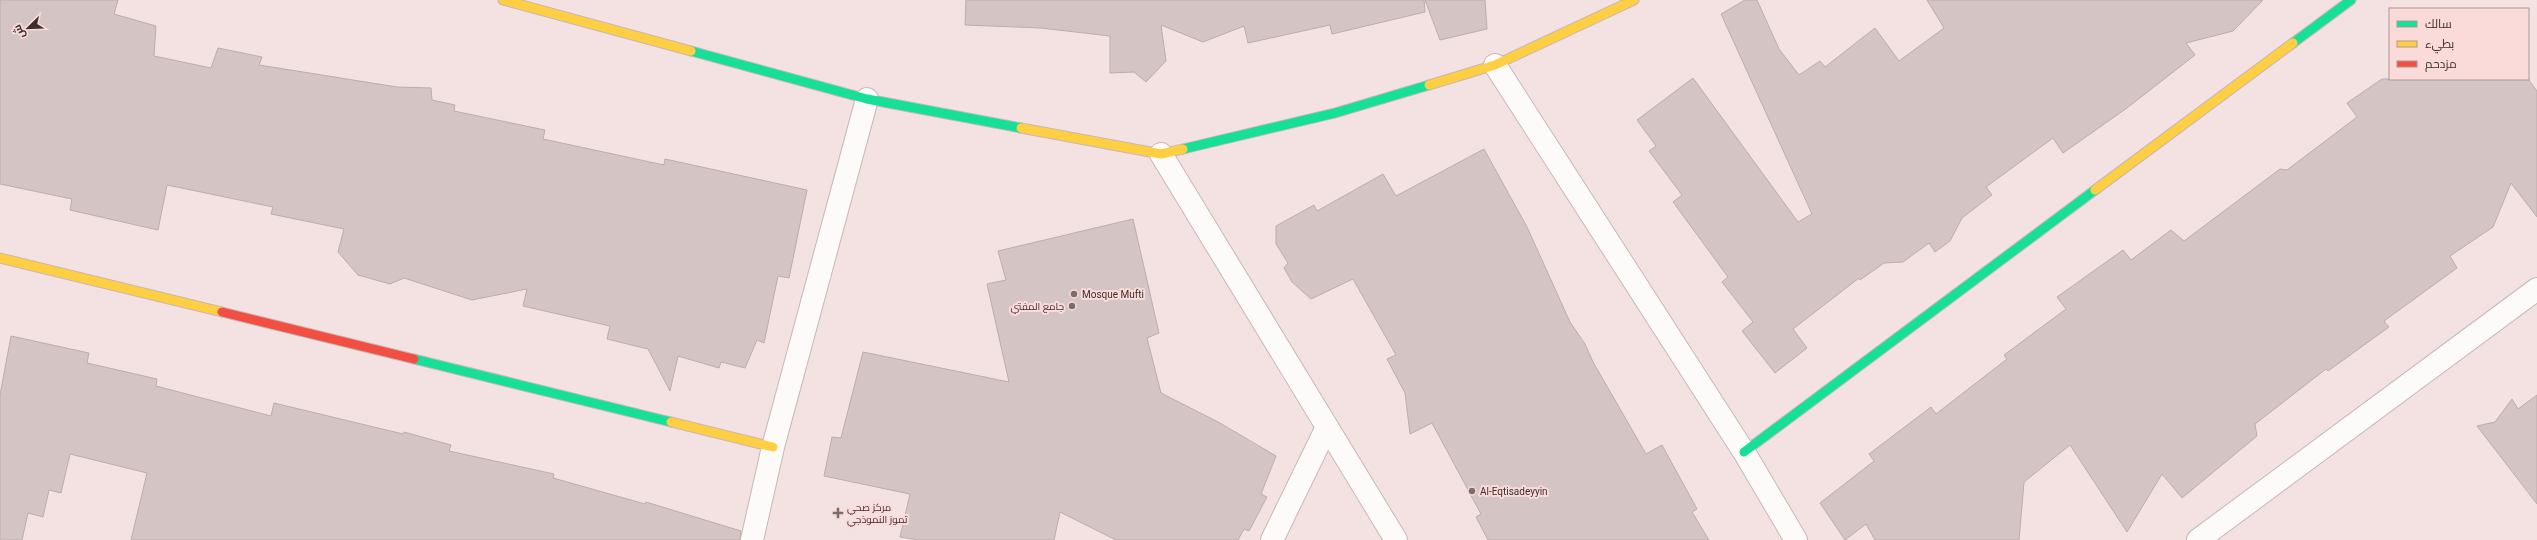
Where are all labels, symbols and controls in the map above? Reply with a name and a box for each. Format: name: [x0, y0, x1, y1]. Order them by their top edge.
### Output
north arrow: [8, 8, 48, 48]
legend: [2389, 8, 2529, 80]
text: سالك: [2425, 17, 2452, 31]
text: ش: [11, 23, 28, 41]
text: بطيء: [2425, 37, 2454, 54]
text: مزدحم: [2425, 57, 2457, 72]
marker: Mosque Mufti: [1069, 289, 1079, 299]
place label: Mosque Mufti: [1082, 289, 1144, 300]
place label: جامع المفتي: [1011, 301, 1064, 314]
marker: جامع المفتي: [1067, 301, 1077, 311]
marker: Al-Eqtisadeyyin: [1467, 486, 1477, 496]
place label: Al-Eqtisadeyyin: [1480, 486, 1548, 497]
place label: مركز صحي تموز النموذجي: [847, 502, 908, 527]
marker: مركز صحي تموز النموذجي: [832, 507, 844, 519]

